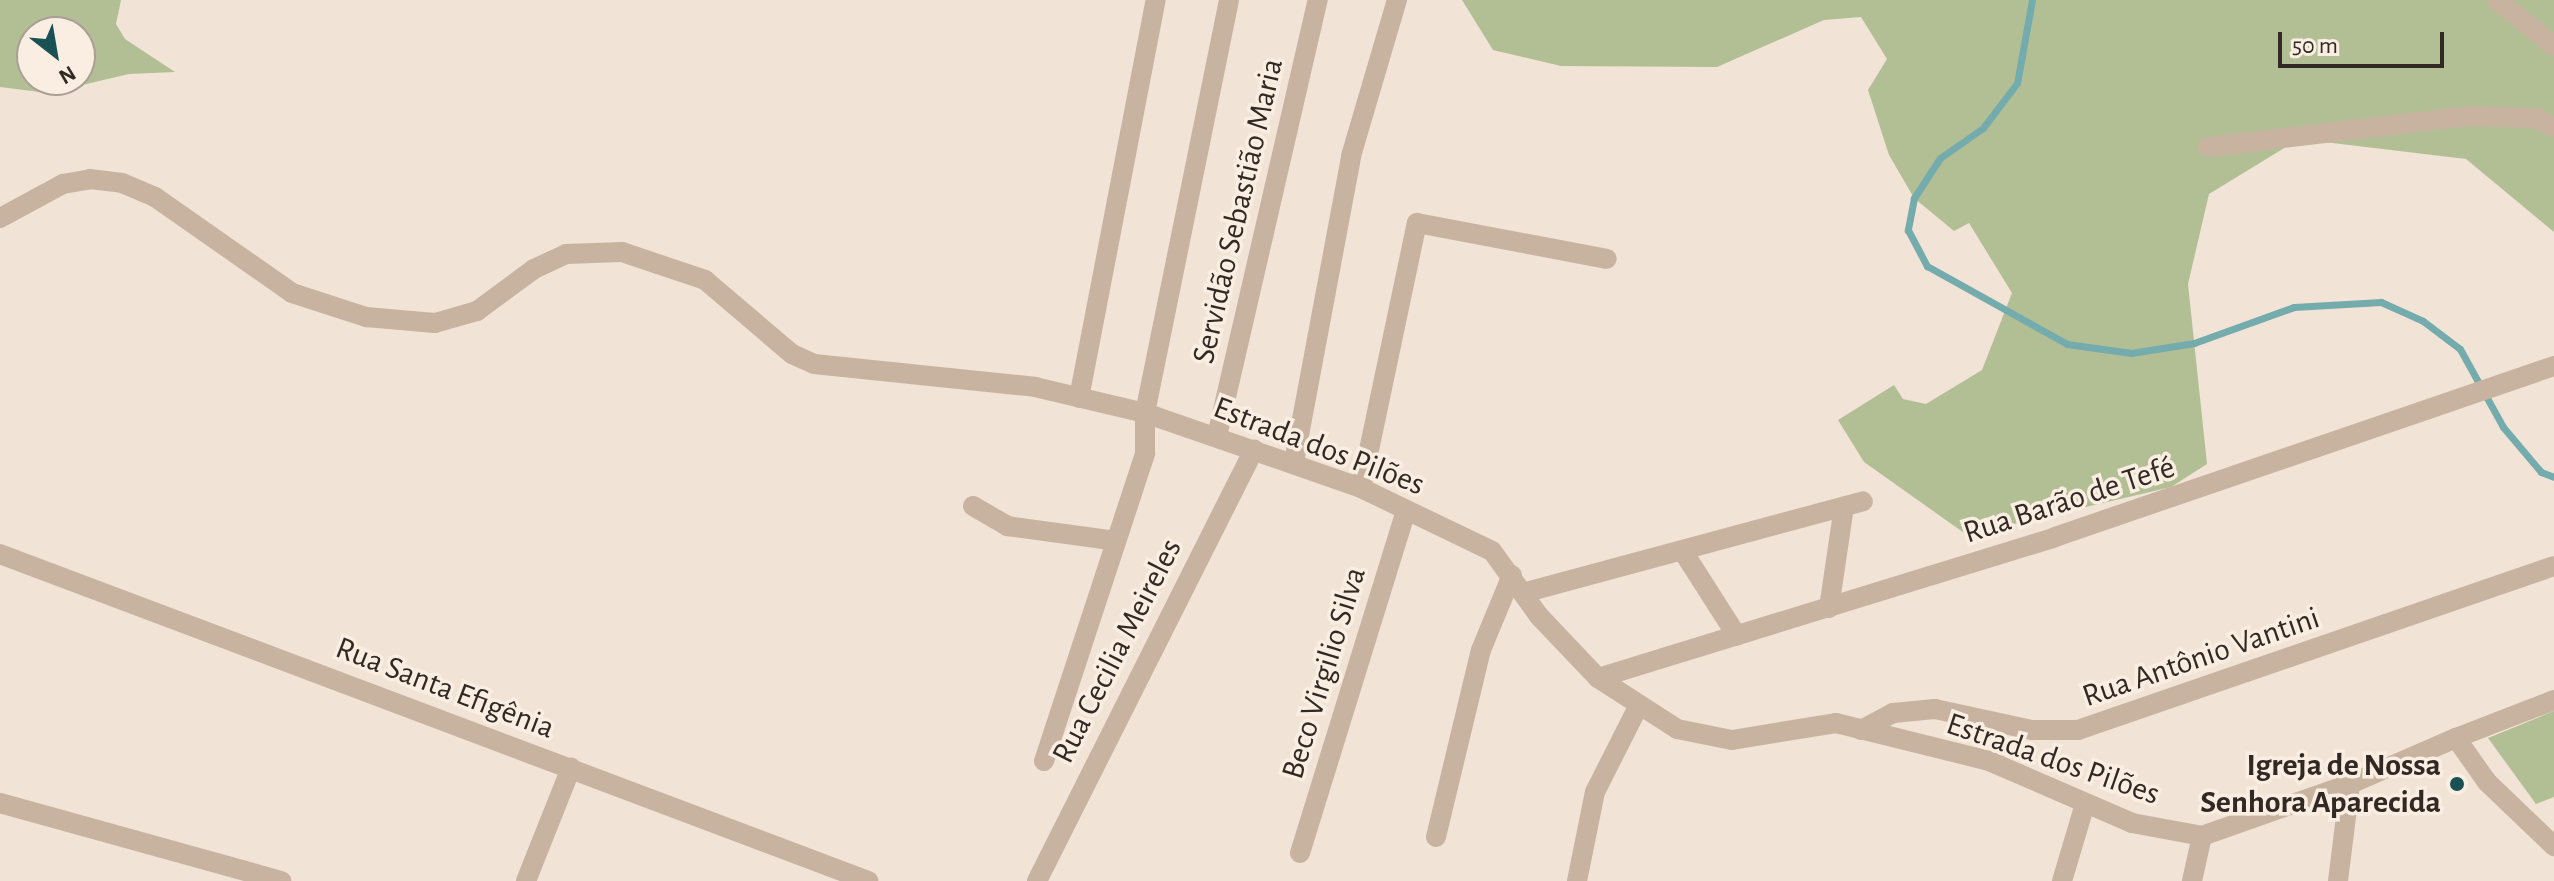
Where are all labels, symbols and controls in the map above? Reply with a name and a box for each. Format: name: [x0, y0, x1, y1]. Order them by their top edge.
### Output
north arrow: [16, 16, 96, 96]
scale bar: [2282, 16, 2448, 66]
text: 50 m: [2292, 34, 2338, 58]
street label: Servidão Sebastião Maria: [1184, 55, 1292, 367]
text: N: [55, 61, 80, 88]
street label: Estrada dos Pilões: [1208, 388, 1430, 504]
street label: Rua Barão de Tefé: [1959, 448, 2179, 552]
street label: Rua Cecilia Meireles: [1044, 532, 1190, 770]
street label: Beco Virgilio Silva: [1274, 562, 1374, 784]
street label: Rua Antônio Vantini: [2077, 598, 2325, 716]
street label: Rua Santa Efigênia: [330, 629, 560, 747]
street label: Estrada dos Pilões: [1941, 705, 2165, 813]
place label: Igreja de Nossa Senhora Aparecida: [2200, 747, 2441, 822]
marker: Igreja de Nossa Senhora Aparecida: [2448, 775, 2466, 793]

